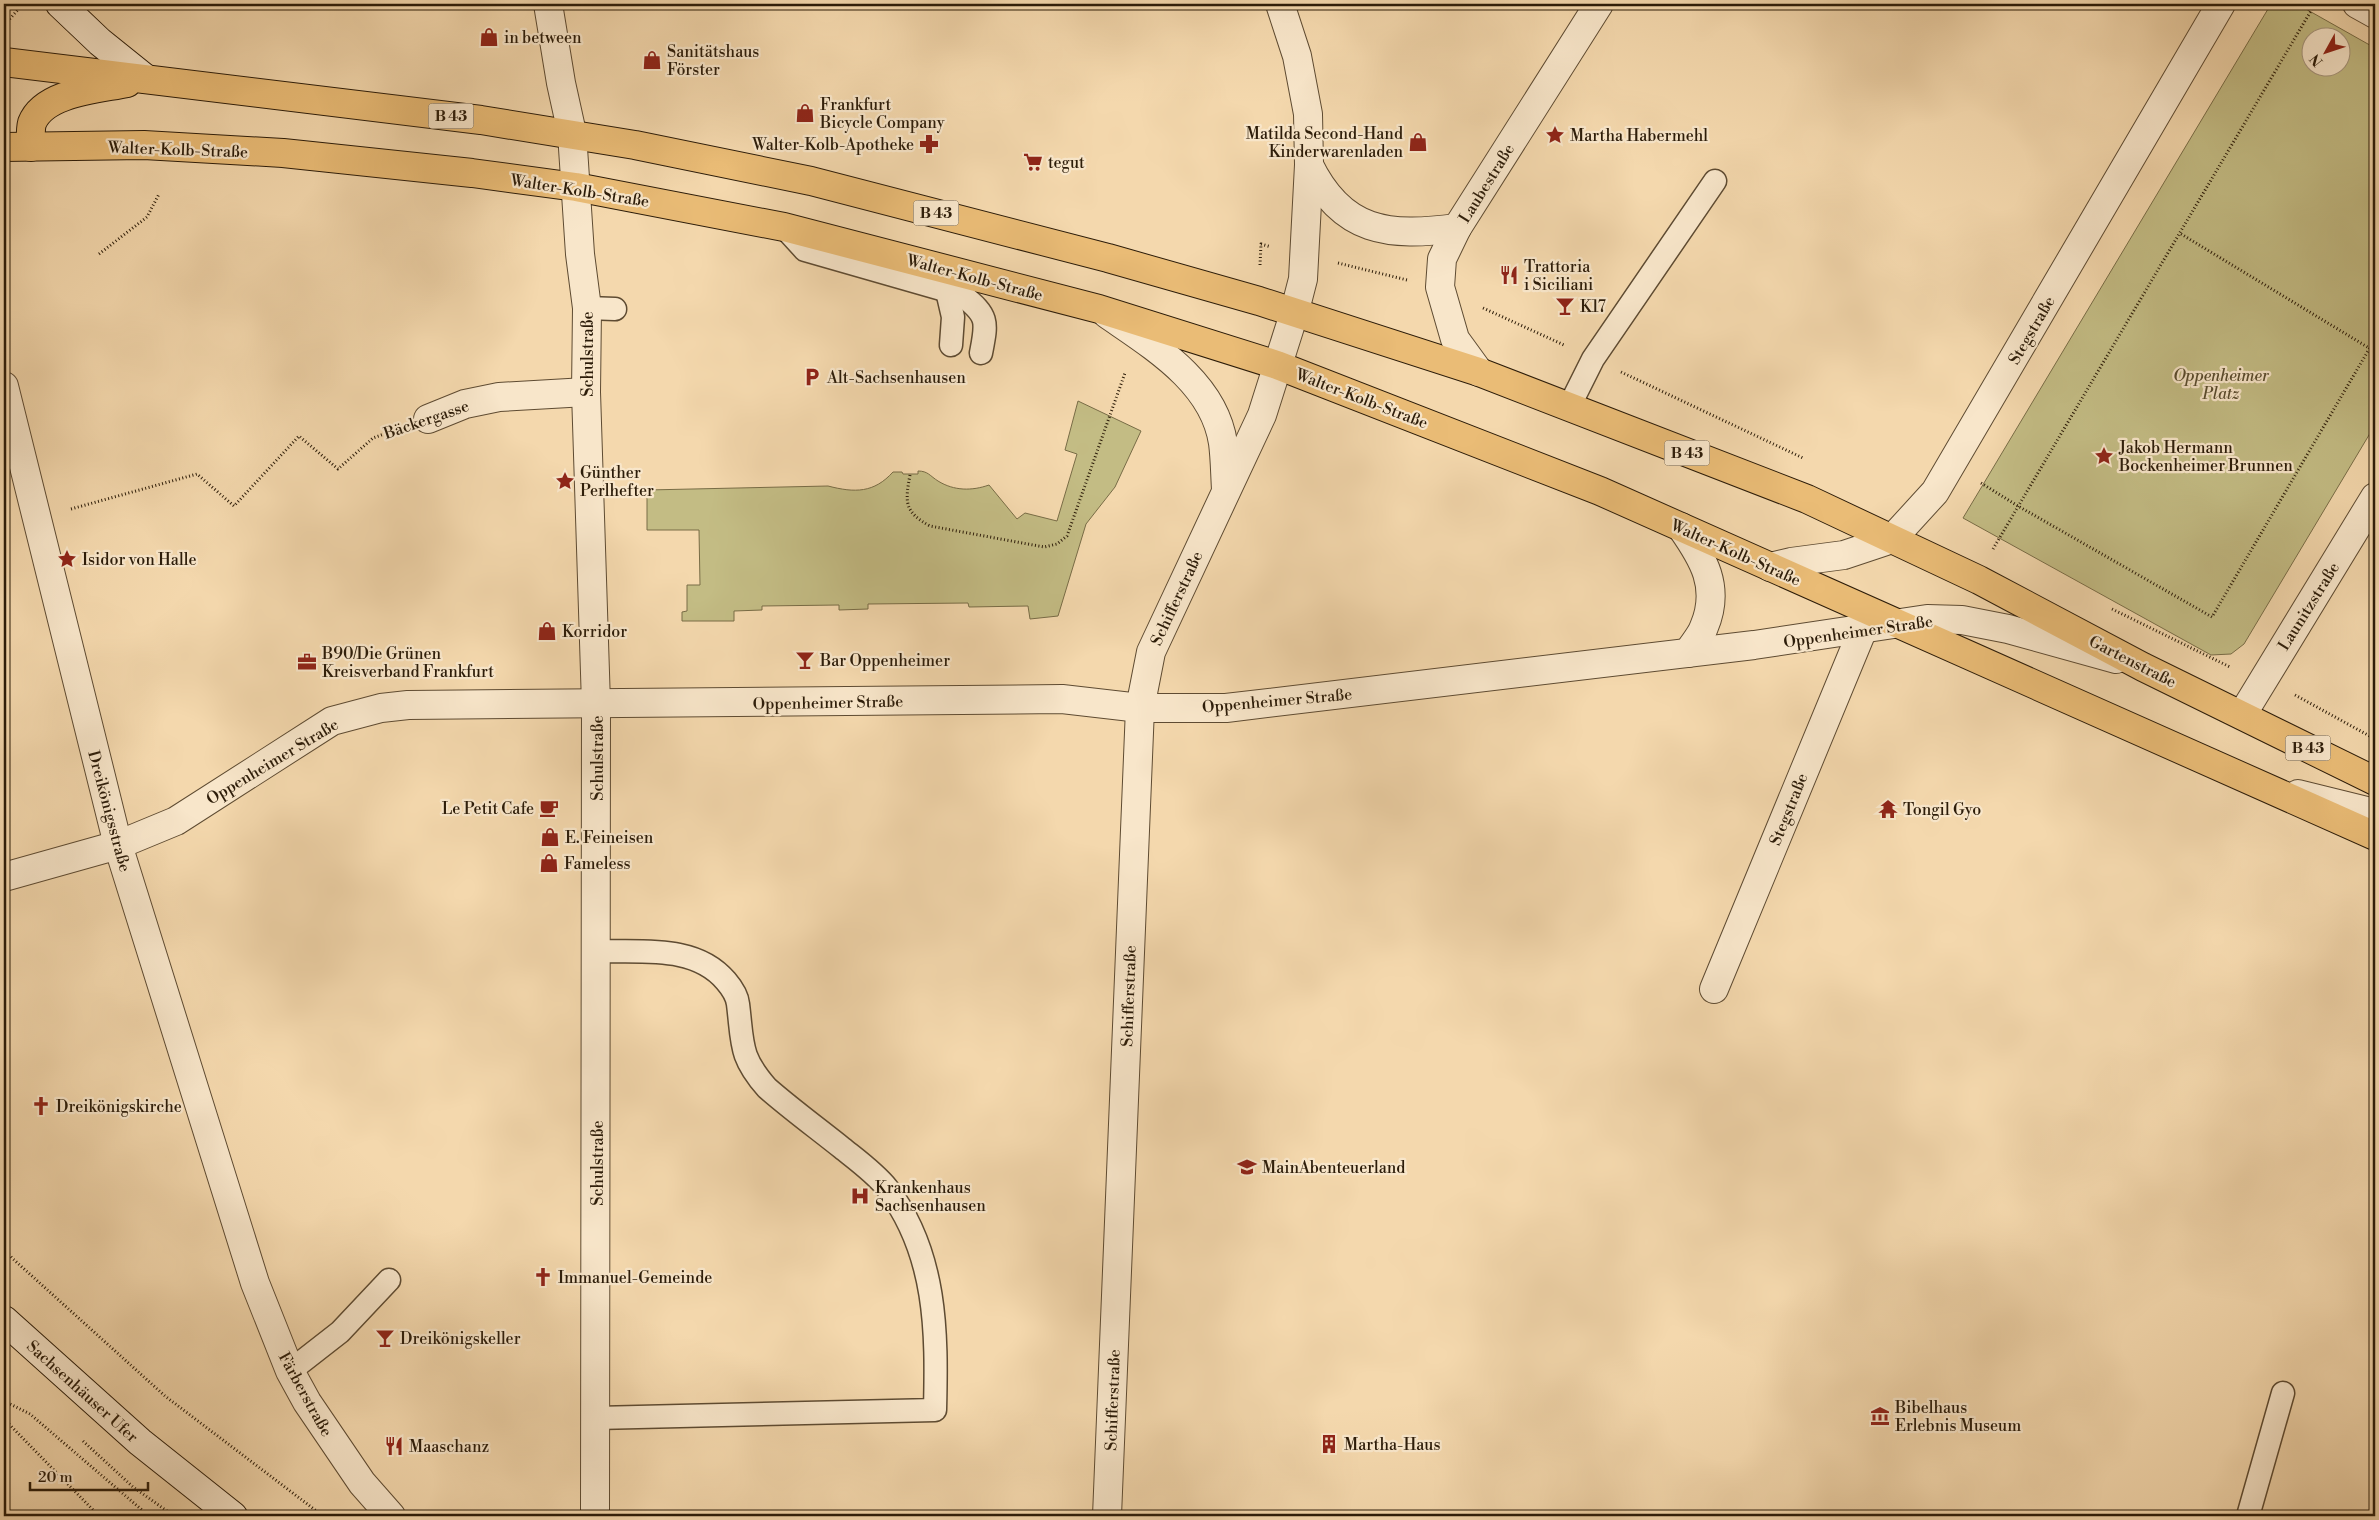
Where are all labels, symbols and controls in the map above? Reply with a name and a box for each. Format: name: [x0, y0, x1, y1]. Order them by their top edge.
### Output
shop icon: in between: [478, 26, 500, 48]
place label: in between: [504, 28, 582, 48]
north arrow: [2302, 28, 2352, 78]
place label: Sanitätshaus Förster: [667, 42, 759, 80]
shop icon: Sanitätshaus Förster: [641, 49, 663, 71]
text: N: [2306, 50, 2327, 70]
place label: Frankfurt Bicycle Company: [819, 95, 945, 133]
shop icon: Frankfurt Bicycle Company: [794, 102, 816, 124]
road number: B 43: [428, 104, 474, 128]
place label: Matilda Second-Hand Kinderwarenladen: [1246, 124, 1403, 162]
place icon: Martha Habermehl: [1544, 124, 1566, 146]
place label: Martha Habermehl: [1570, 126, 1708, 146]
shop icon: Matilda Second-Hand Kinderwarenladen: [1407, 131, 1429, 153]
pharmacy icon: Walter-Kolb-Apotheke: [918, 133, 940, 155]
place label: Walter-Kolb-Apotheke: [751, 135, 914, 155]
street label: Walter-Kolb-Straße: [107, 138, 248, 162]
street label: Laubestraße: [1455, 140, 1519, 227]
supermarket icon: tegut: [1022, 151, 1044, 173]
place label: tegut: [1048, 153, 1085, 173]
street label: Walter-Kolb-Straße: [508, 170, 651, 212]
road number: B 43: [914, 200, 958, 226]
street label: Walter-Kolb-Straße: [903, 250, 1045, 306]
place label: Trattoria i Siciliani: [1524, 257, 1593, 295]
restaurant icon: Trattoria i Siciliani: [1498, 264, 1520, 286]
street label: Stegstraße: [2004, 293, 2059, 368]
bar icon: K17: [1554, 295, 1576, 317]
place label: K17: [1580, 297, 1606, 317]
street label: Schulstraße: [578, 311, 598, 397]
street label: Walter-Kolb-Straße: [1292, 364, 1431, 433]
parking icon: Alt-Sachsenhausen: [801, 366, 823, 388]
park label: Oppenheimer Platz: [2173, 366, 2270, 404]
place label: Alt-Sachsenhausen: [826, 368, 966, 388]
street label: Bäckergasse: [380, 396, 472, 444]
place label: Jakob Hermann Bockenheimer Brunnen: [2118, 438, 2293, 476]
road number: B 43: [1664, 440, 1710, 466]
place icon: Jakob Hermann Bockenheimer Brunnen: [2093, 445, 2115, 467]
place label: Günther Perlhefter: [580, 463, 654, 501]
place icon: Günther Perlhefter: [554, 470, 576, 492]
street label: Walter-Kolb-Straße: [1667, 515, 1804, 591]
place icon: Isidor von Halle: [56, 548, 78, 570]
street label: Schifferstraße: [1146, 548, 1207, 649]
place label: Isidor von Halle: [82, 550, 197, 570]
street label: Launitzstraße: [2274, 559, 2344, 654]
street label: Oppenheimer Straße: [1782, 612, 1934, 652]
shop icon: Korridor: [536, 620, 558, 642]
place label: Korridor: [562, 622, 627, 642]
street label: Gartenstraße: [2086, 631, 2179, 692]
place label: B90/Die Grünen Kreisverband Frankfurt: [321, 644, 494, 682]
bar icon: Bar Oppenheimer: [794, 649, 816, 671]
office icon: B90/Die Grünen Kreisverband Frankfurt: [296, 651, 318, 673]
place label: Bar Oppenheimer: [819, 651, 950, 671]
street label: Oppenheimer Straße: [1201, 684, 1353, 718]
street label: Oppenheimer Straße: [753, 692, 904, 714]
street label: Oppenheimer Straße: [203, 714, 342, 809]
street label: Schulstraße: [588, 715, 608, 801]
road number: B 43: [2286, 736, 2330, 760]
street label: Dreikönigsstraße: [83, 748, 135, 874]
street label: Stegstraße: [1765, 770, 1812, 848]
cafe icon: Le Petit Cafe: [538, 797, 560, 819]
temple icon: Tongil Gyo: [1877, 798, 1899, 820]
place label: Le Petit Cafe: [442, 799, 534, 819]
place label: Tongil Gyo: [1903, 800, 1981, 820]
shop icon: E. Feineisen: [539, 826, 561, 848]
place label: E. Feineisen: [565, 828, 654, 848]
shop icon: Fameless: [538, 852, 560, 874]
place label: Fameless: [564, 854, 631, 874]
street label: Schifferstraße: [1117, 945, 1141, 1047]
church icon: Dreikönigskirche: [30, 1095, 52, 1117]
place label: Dreikönigskirche: [56, 1097, 182, 1117]
street label: Schulstraße: [588, 1120, 608, 1206]
school or university icon: MainAbenteuerland: [1236, 1156, 1258, 1178]
place label: MainAbenteuerland: [1262, 1158, 1405, 1178]
place label: Krankenhaus Sachsenhausen: [875, 1178, 986, 1216]
hospital icon: Krankenhaus Sachsenhausen: [849, 1185, 871, 1207]
church icon: Immanuel-Gemeinde: [532, 1266, 554, 1288]
place label: Immanuel-Gemeinde: [558, 1268, 712, 1288]
bar icon: Dreikönigskeller: [374, 1327, 396, 1349]
place label: Dreikönigskeller: [400, 1329, 521, 1349]
street label: Sachsenhäuser Ufer: [22, 1336, 142, 1447]
street label: Färberstraße: [274, 1349, 336, 1440]
street label: Schifferstraße: [1101, 1349, 1125, 1451]
place label: Bibelhaus Erlebnis Museum: [1894, 1398, 2021, 1436]
museum icon: Bibelhaus Erlebnis Museum: [1869, 1405, 1891, 1427]
building icon: Martha-Haus: [1318, 1433, 1340, 1455]
restaurant icon: Maaschanz: [383, 1435, 405, 1457]
place label: Martha-Haus: [1344, 1435, 1440, 1455]
place label: Maaschanz: [409, 1437, 489, 1457]
scale bar: [30, 1460, 148, 1492]
text: 20 m: [38, 1468, 73, 1487]

